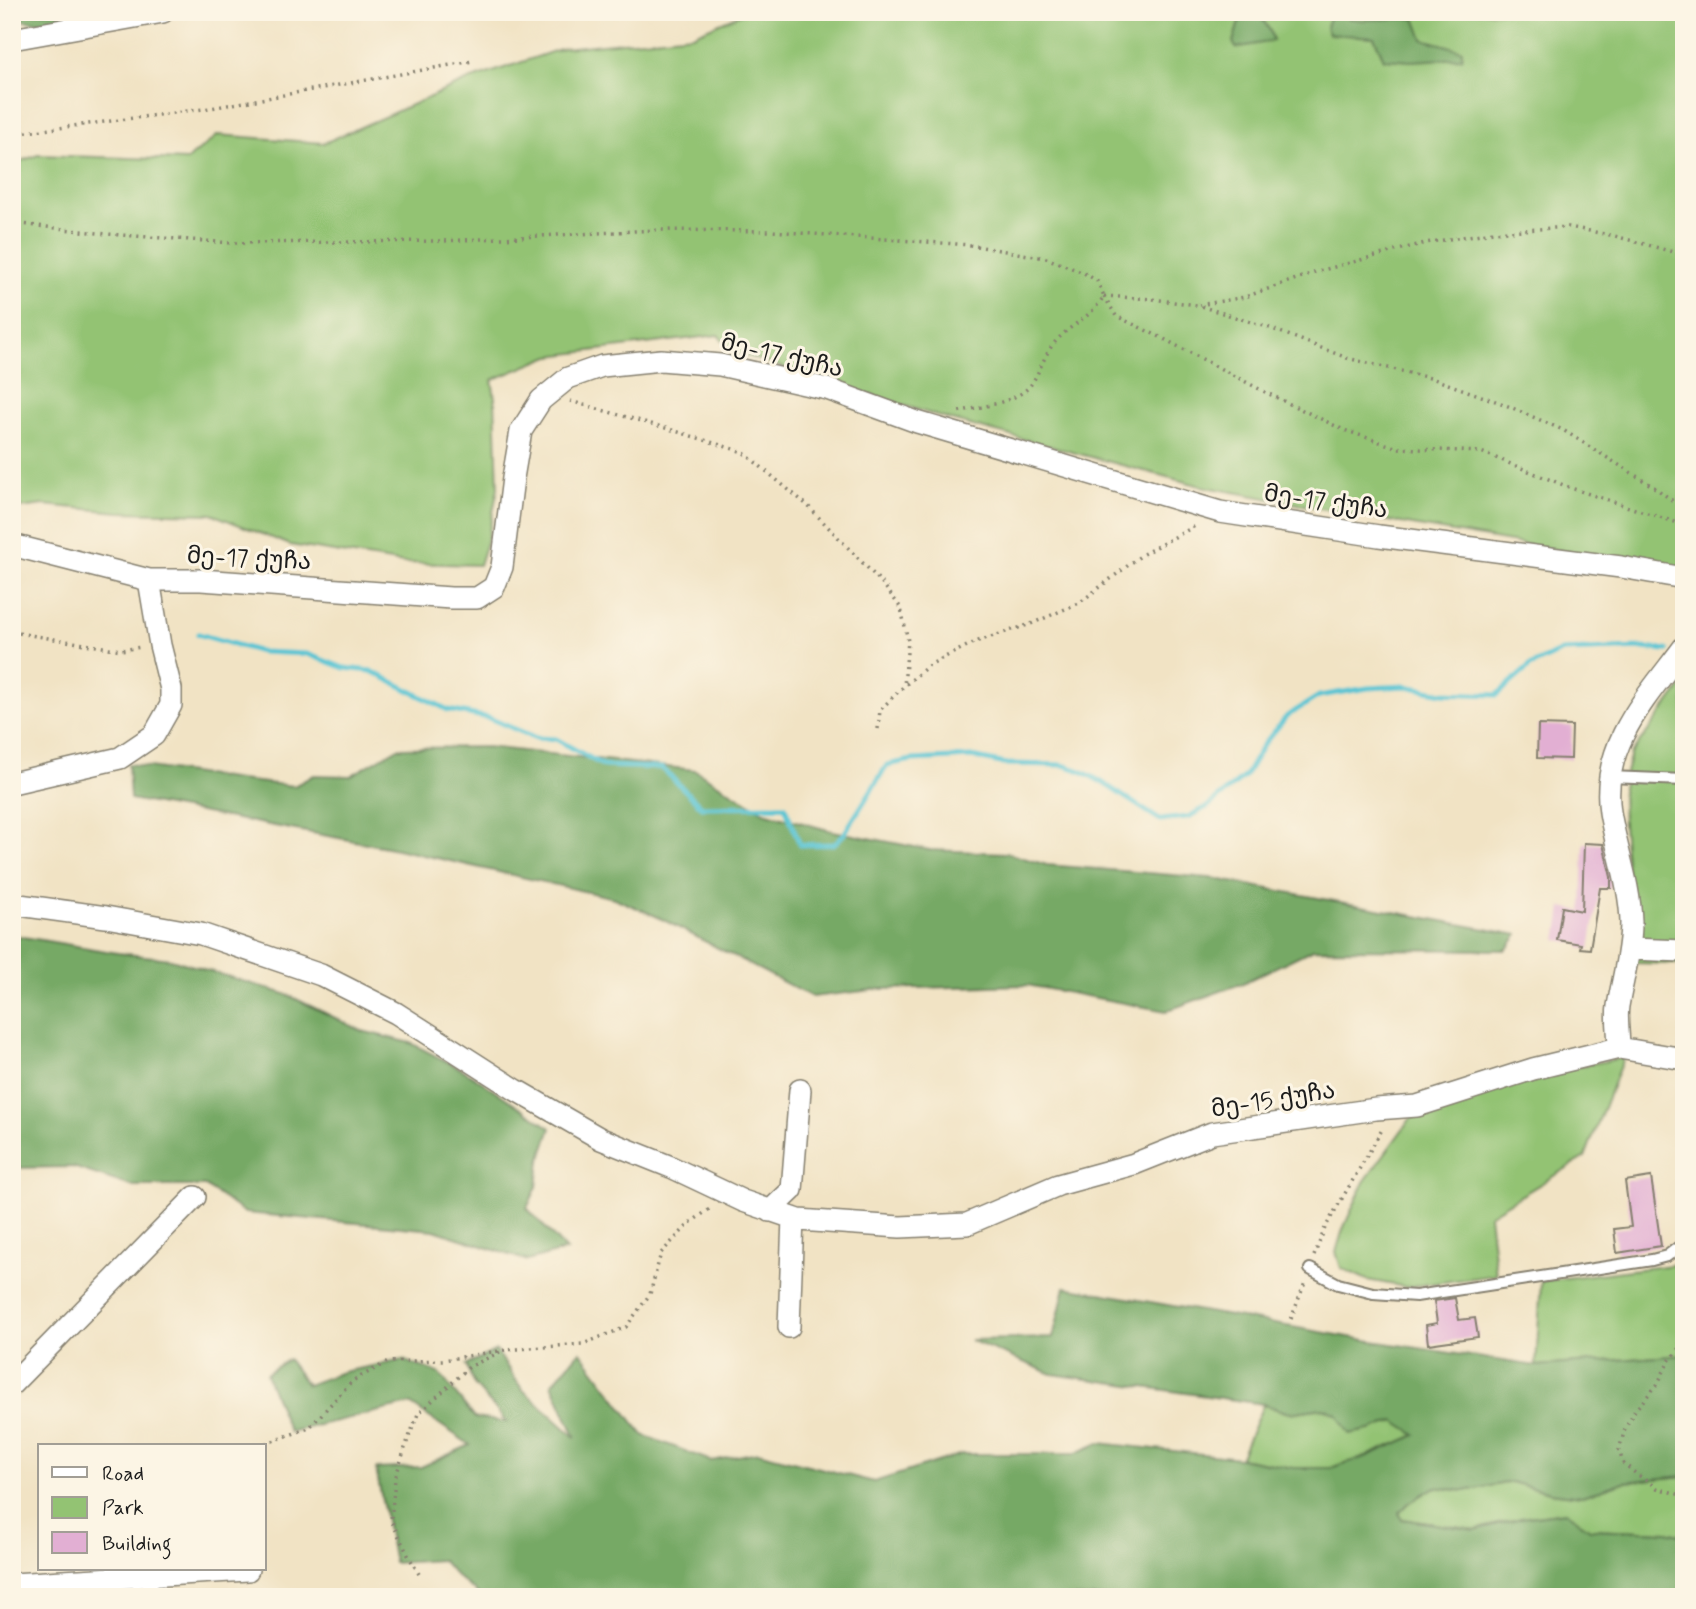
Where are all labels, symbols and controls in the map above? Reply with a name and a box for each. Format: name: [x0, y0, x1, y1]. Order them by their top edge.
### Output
street label: მე-17 ქუჩა: [718, 327, 846, 386]
street label: მე-17 ქუჩა: [1262, 478, 1389, 526]
street label: მე-17 ქუჩა: [186, 541, 312, 578]
street label: მე-15 ქუჩა: [1209, 1075, 1337, 1126]
legend: [38, 1444, 266, 1570]
text: Road: [102, 1460, 144, 1488]
text: Park: [102, 1494, 144, 1522]
text: Building: [102, 1530, 172, 1560]

